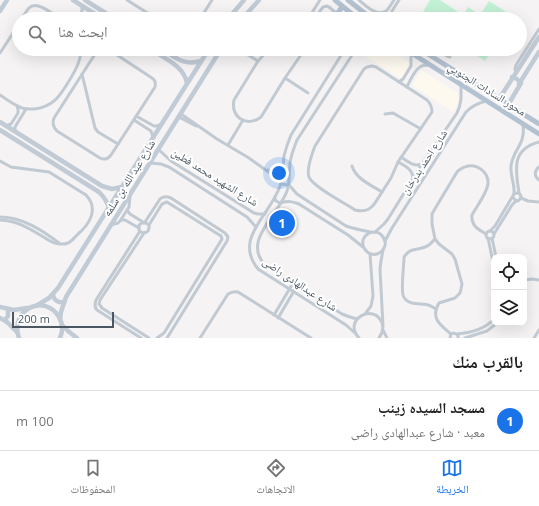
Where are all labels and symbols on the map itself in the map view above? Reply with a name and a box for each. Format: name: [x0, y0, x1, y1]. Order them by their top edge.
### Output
street label: محور السادات الجنوبي: [444, 59, 529, 120]
street label: شارع احمد بدرخان: [397, 126, 450, 197]
street label: شارع عبد الله بن سلمه: [99, 137, 158, 219]
street label: شارع الشهيد محمد فطين: [169, 144, 261, 209]
your location: [269, 163, 289, 183]
pin: 1: [269, 208, 295, 238]
street label: شارع عبدالهادى راضى: [260, 253, 341, 314]
scale bar: [12, 310, 114, 329]

